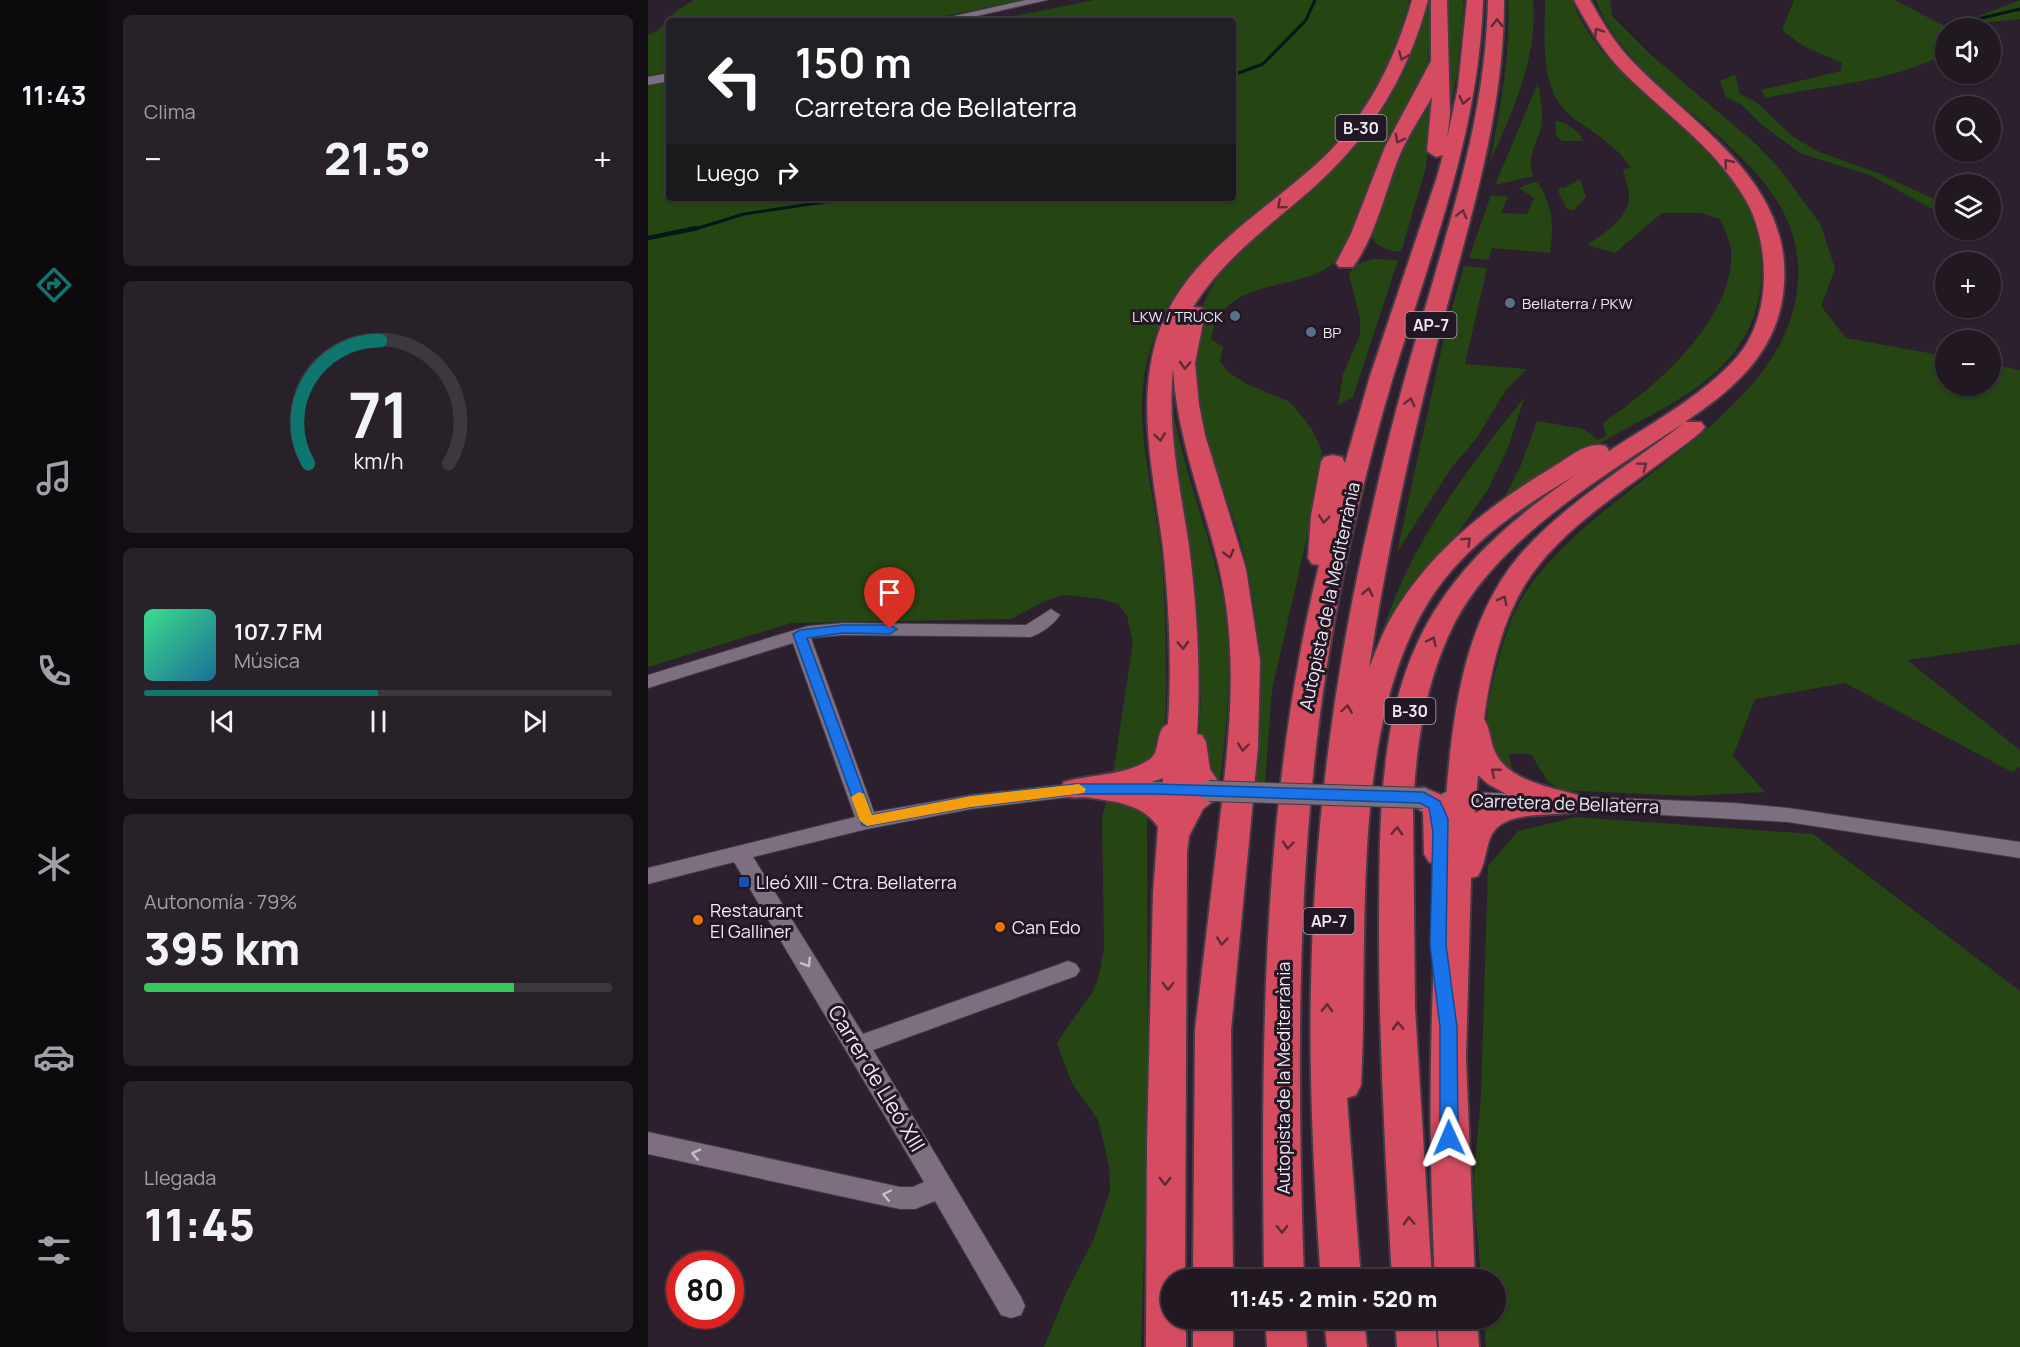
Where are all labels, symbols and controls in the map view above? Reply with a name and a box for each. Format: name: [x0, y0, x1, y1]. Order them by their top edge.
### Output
one-way arrow: [1491, 18, 1503, 27]
map controls: [1935, 18, 2001, 396]
button: sound: [1935, 18, 2001, 84]
one-way arrow: [1593, 28, 1605, 38]
text: 150 m: [795, 33, 912, 91]
icon: left: [696, 42, 774, 120]
one-way arrow: [1398, 50, 1410, 61]
text: 11:43: [21, 76, 87, 113]
text: Carretera de Bellaterra: [795, 88, 1077, 125]
one-way arrow: [1458, 94, 1471, 104]
button: search: [1935, 96, 2001, 162]
text: Clima: [144, 98, 196, 125]
road number: B-30: [1336, 115, 1386, 141]
text: 21.5°: [324, 127, 431, 189]
one-way arrow: [1394, 133, 1406, 144]
text: −: [144, 136, 162, 181]
text: +: [593, 136, 612, 181]
icon: right: [771, 156, 804, 189]
text: Luego: [696, 158, 759, 188]
one-way arrow: [1725, 159, 1736, 170]
button: layers: [1935, 174, 2001, 240]
one-way arrow: [1277, 198, 1288, 209]
one-way arrow: [1454, 209, 1467, 219]
button: +: [1935, 252, 2001, 318]
icon: directions: [33, 264, 75, 306]
place label: Bellaterra / PKW: [1522, 293, 1632, 314]
marker: Bellaterra / PKW: [1503, 296, 1517, 310]
place label: LKW / TRUCK: [1132, 306, 1223, 327]
marker: LKW / TRUCK: [1228, 309, 1242, 323]
road number: AP-7: [1406, 312, 1456, 338]
place label: BP: [1323, 322, 1341, 343]
marker: BP: [1304, 325, 1318, 339]
button: −: [1935, 330, 2001, 396]
one-way arrow: [1179, 361, 1191, 370]
text: 71: [348, 371, 408, 457]
one-way arrow: [1402, 397, 1415, 407]
one-way arrow: [1154, 433, 1166, 442]
text: km/h: [353, 447, 403, 476]
icon: music: [33, 457, 75, 499]
one-way arrow: [1636, 462, 1647, 473]
street label: Autopista de la Mediterrània: [1293, 480, 1365, 712]
one-way arrow: [1318, 515, 1331, 524]
one-way arrow: [1460, 537, 1471, 548]
one-way arrow: [1222, 548, 1234, 559]
pin: [864, 567, 915, 629]
icon: arrive: [873, 576, 906, 609]
one-way arrow: [1361, 588, 1374, 598]
one-way arrow: [1496, 596, 1507, 606]
text: 107.7 FM: [234, 617, 323, 647]
one-way arrow: [1424, 636, 1436, 647]
one-way arrow: [1176, 641, 1189, 650]
text: Música: [234, 647, 300, 674]
icon: phone: [33, 650, 75, 692]
road number: B-30: [1384, 698, 1436, 724]
icon: previous: [206, 705, 239, 738]
icon: pause: [362, 705, 395, 738]
icon: next: [518, 705, 551, 738]
one-way arrow: [1340, 705, 1352, 714]
one-way arrow: [1237, 743, 1249, 752]
one-way arrow: [1491, 769, 1502, 780]
street label: Carretera de Bellaterra: [1471, 788, 1659, 818]
one-way arrow: [1391, 827, 1404, 836]
one-way arrow: [1282, 840, 1295, 849]
icon: climate: [33, 843, 75, 885]
place label: Lleó XIII - Ctra. Bellaterra: [756, 870, 957, 894]
marker: Lleó XIII - Ctra. Bellaterra: [737, 875, 751, 889]
text: Autonomía · 79%: [144, 888, 297, 915]
place label: Restaurant El Galliner: [710, 898, 803, 943]
road number: AP-7: [1304, 908, 1354, 934]
marker: Restaurant El Galliner: [691, 913, 705, 927]
place label: Can Edo: [1012, 915, 1081, 939]
text: 395 km: [144, 917, 300, 979]
marker: Can Edo: [993, 920, 1007, 934]
one-way arrow: [1216, 937, 1228, 946]
one-way arrow: [800, 957, 812, 967]
street label: Autopista de la Mediterrània: [1271, 962, 1295, 1194]
one-way arrow: [1162, 982, 1174, 991]
street label: Carrer de Lleó XIII: [822, 999, 932, 1157]
one-way arrow: [1321, 1004, 1333, 1013]
one-way arrow: [1392, 1022, 1405, 1031]
icon: car: [33, 1036, 75, 1078]
position arrow: [1417, 1106, 1481, 1170]
one-way arrow: [691, 1149, 701, 1162]
text: Llegada: [144, 1164, 216, 1191]
one-way arrow: [1159, 1177, 1171, 1186]
one-way arrow: [882, 1189, 892, 1202]
text: 11:45: [144, 1193, 255, 1255]
one-way arrow: [1402, 1217, 1415, 1226]
one-way arrow: [1276, 1224, 1289, 1233]
icon: filters: [33, 1229, 75, 1271]
speed limit sign: 80: [666, 1251, 744, 1329]
text: 11:45 · 2 min · 520 m: [1230, 1284, 1437, 1314]

